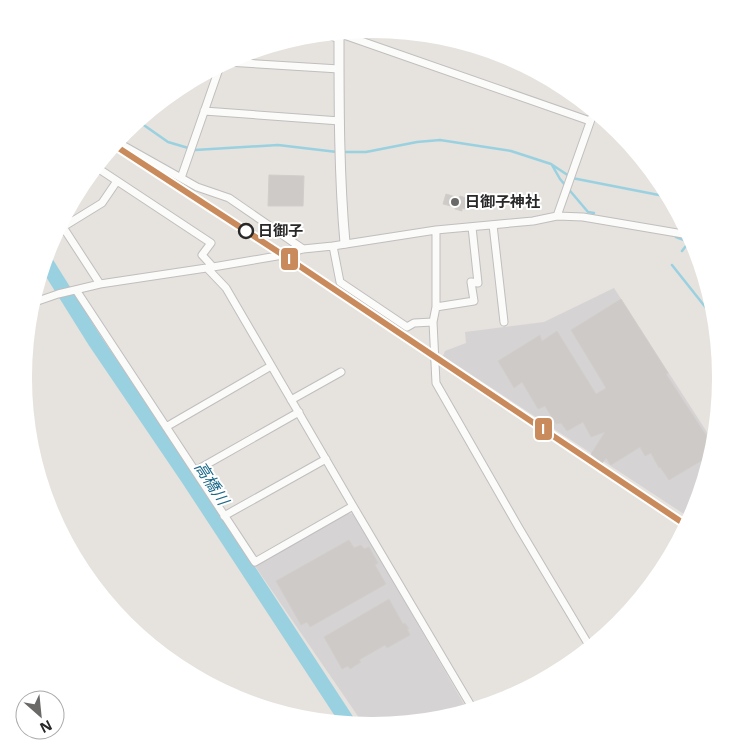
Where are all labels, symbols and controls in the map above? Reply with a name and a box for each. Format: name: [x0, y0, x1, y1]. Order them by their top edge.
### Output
place label: 日御子神社: [465, 191, 540, 211]
marker: 日御子神社: [449, 196, 461, 208]
place label: 日御子: [258, 220, 303, 240]
marker: 日御子: [238, 223, 254, 239]
line badge: I: [280, 247, 299, 271]
text: I: [287, 249, 291, 268]
line badge: I: [534, 417, 553, 441]
text: I: [541, 419, 545, 438]
water label: 高橋川: [190, 457, 235, 511]
north arrow: [15, 690, 65, 740]
text: N: [37, 716, 56, 738]

